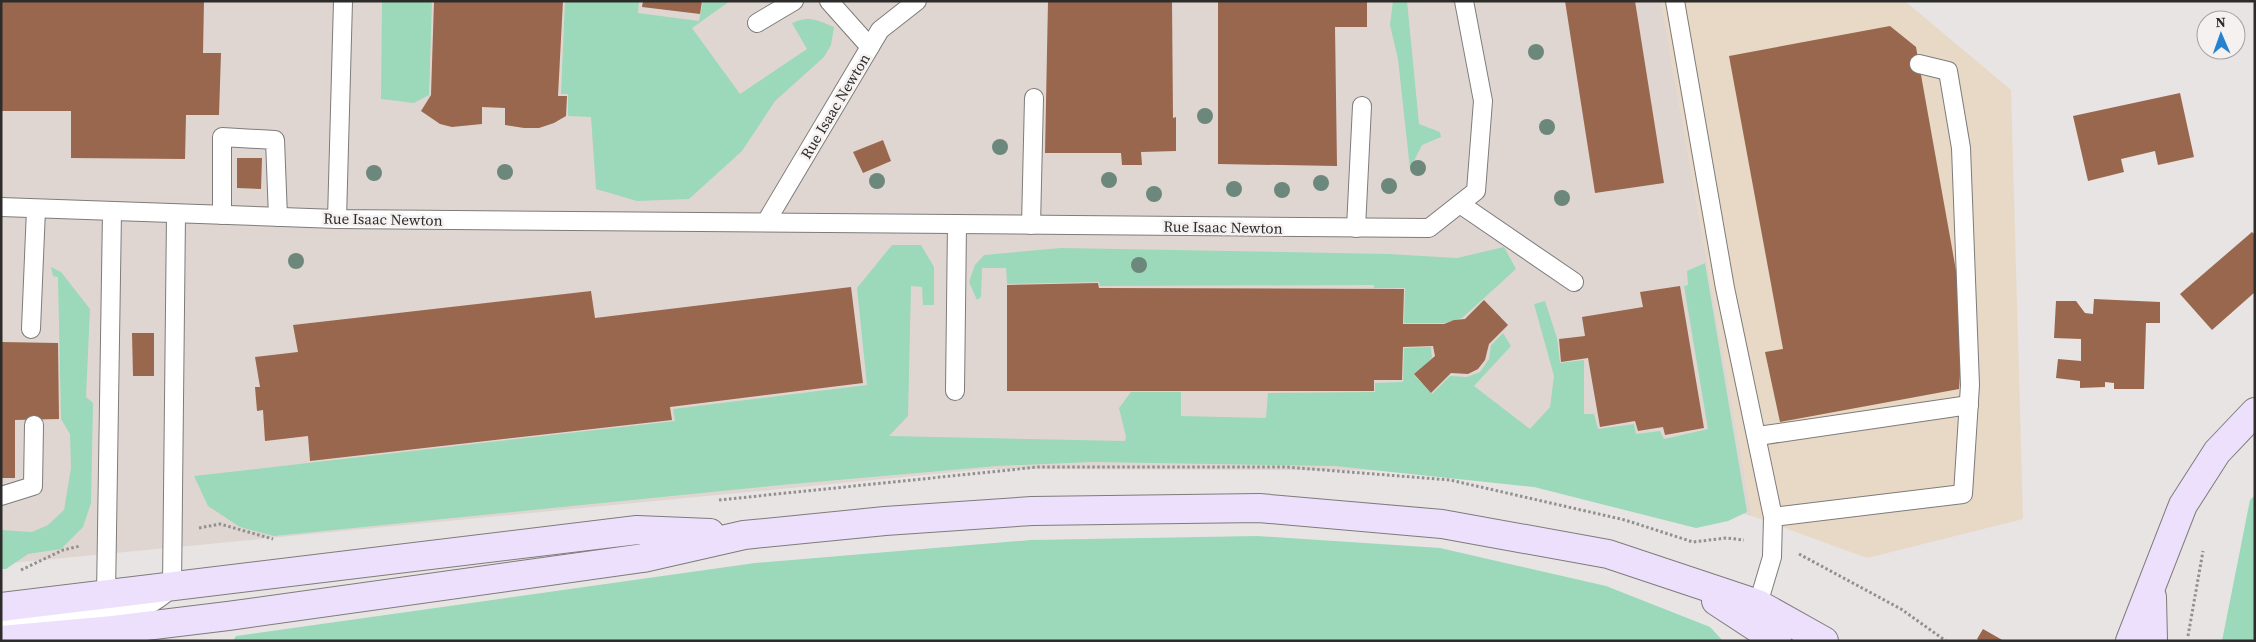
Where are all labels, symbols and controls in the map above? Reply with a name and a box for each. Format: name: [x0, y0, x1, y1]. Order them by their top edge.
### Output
north arrow: [2196, 10, 2246, 60]
text: N: [2215, 12, 2226, 32]
street label: Rue Isaac Newton: [795, 49, 875, 163]
street label: Rue Isaac Newton: [323, 207, 443, 231]
street label: Rue Isaac Newton: [1163, 215, 1283, 239]

